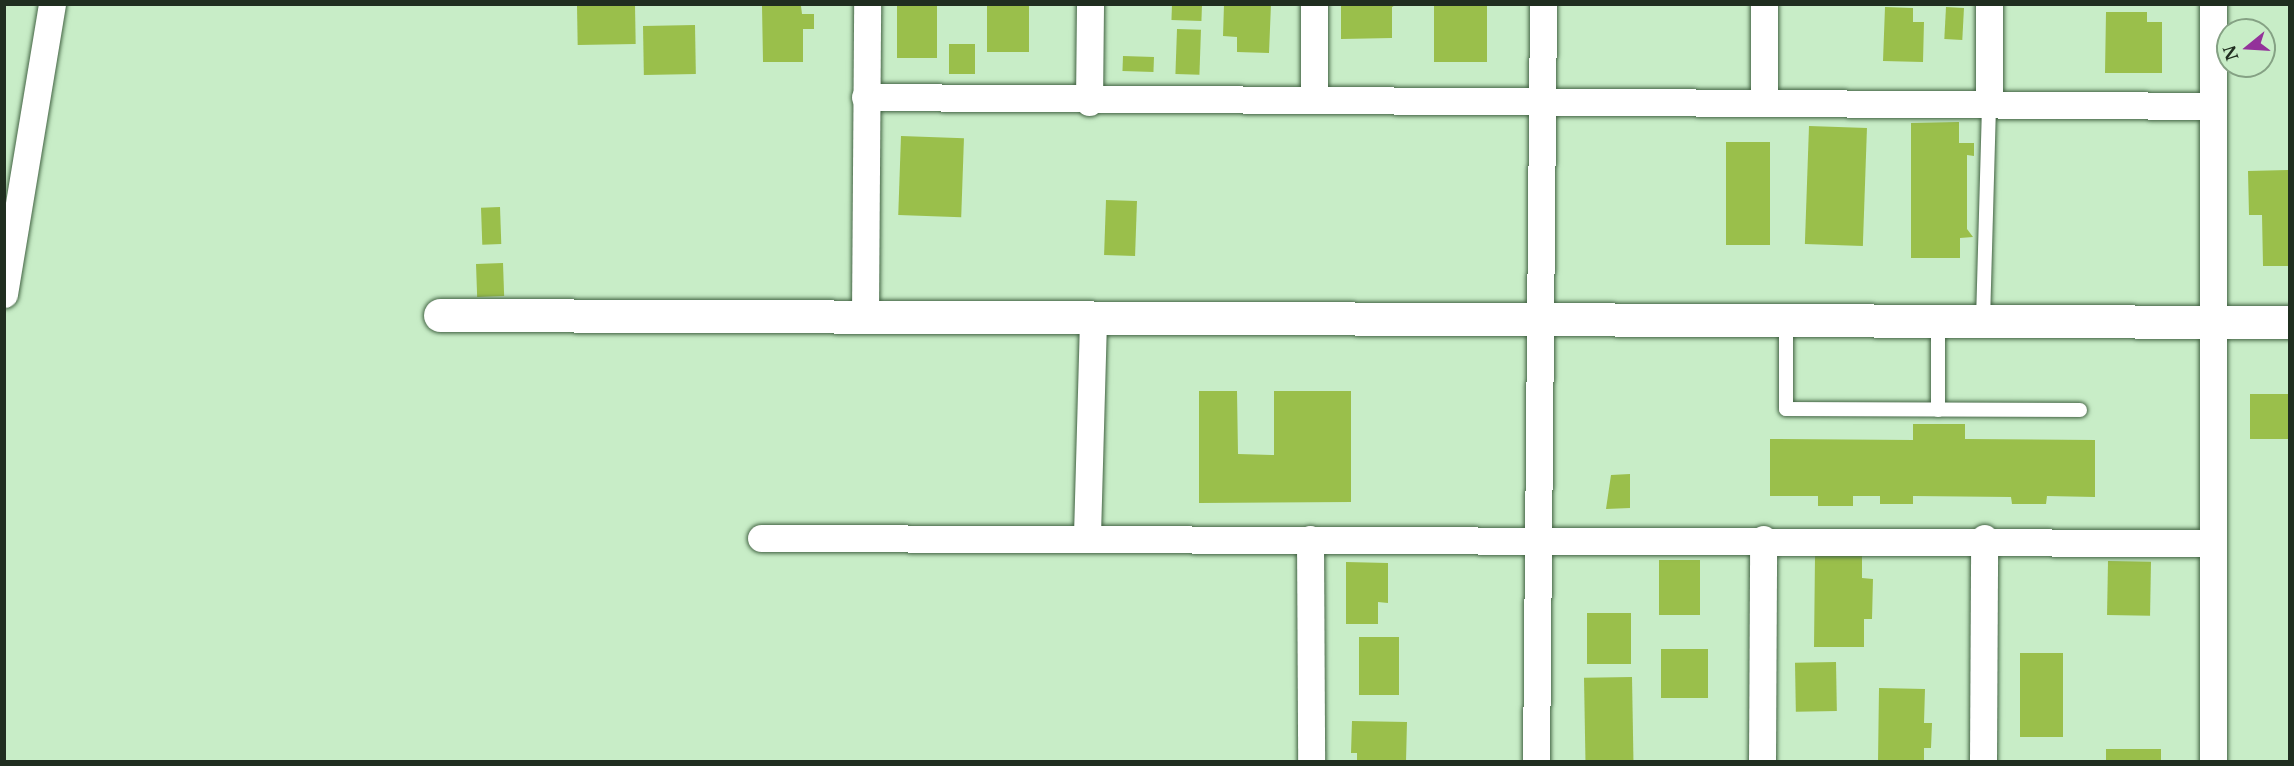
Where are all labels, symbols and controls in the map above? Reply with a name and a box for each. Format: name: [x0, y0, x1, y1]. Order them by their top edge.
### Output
north arrow: [2216, 18, 2276, 78]
text: N: [2219, 43, 2243, 63]

